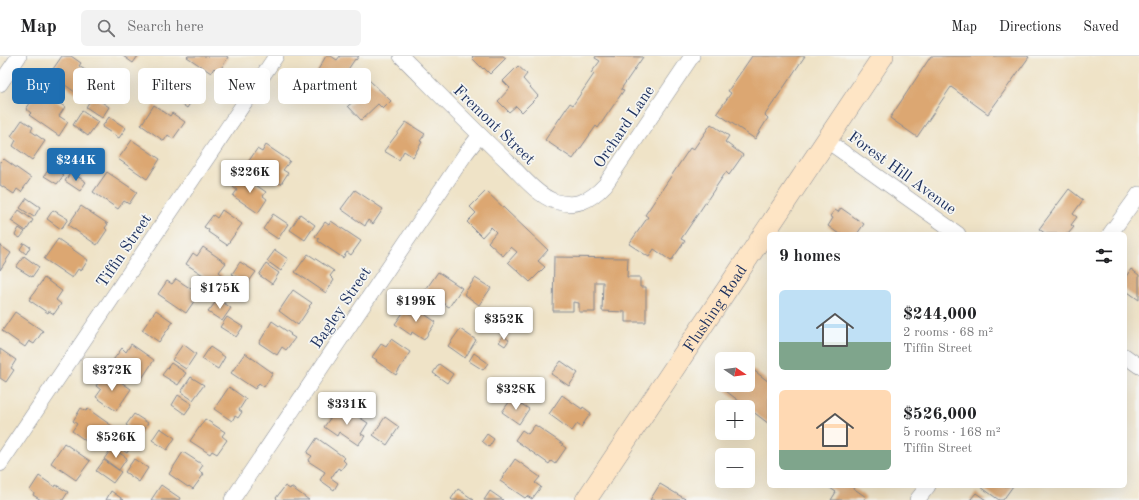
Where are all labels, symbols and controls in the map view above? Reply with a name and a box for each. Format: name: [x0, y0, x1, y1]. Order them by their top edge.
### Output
search box: [81, 10, 361, 46]
icon: search: [95, 17, 117, 39]
text: Map: [20, 18, 57, 37]
text: Search here: [127, 20, 204, 35]
text: Map: [951, 20, 977, 34]
text: Directions: [999, 20, 1061, 34]
text: Saved: [1083, 20, 1119, 34]
chip: Buy: [12, 68, 65, 104]
chip: Rent: [73, 68, 130, 104]
chip: Filters: [138, 68, 206, 104]
chip: New: [214, 68, 270, 104]
chip: Apartment: [278, 68, 371, 104]
street label: Fremont Street: [450, 83, 538, 168]
street label: Orchard Lane: [591, 83, 658, 171]
street label: Forest Hill Avenue: [845, 129, 959, 218]
pin: $244K: [48, 148, 104, 182]
text: $244K: [56, 154, 96, 167]
pin: $226K: [222, 160, 278, 194]
text: $226K: [230, 166, 270, 179]
street label: Tiffin Street: [94, 211, 155, 291]
icon: filters: [1093, 245, 1115, 267]
text: 9 homes: [779, 248, 841, 265]
street label: Flushing Road: [681, 263, 751, 356]
street label: Bagley Street: [309, 264, 375, 352]
pin: $175K: [192, 276, 248, 310]
text: $175K: [200, 282, 240, 295]
pin: $199K: [388, 289, 444, 323]
text: $199K: [396, 295, 436, 308]
icon: home: [811, 306, 859, 354]
text: $244,000: [903, 306, 977, 323]
pin: $352K: [476, 307, 532, 341]
text: $352K: [484, 313, 524, 326]
text: 2 rooms · 68 m²: [903, 326, 993, 339]
text: Tiffin Street: [903, 342, 972, 355]
north arrow: [715, 352, 755, 392]
map controls: [715, 352, 755, 488]
pin: $372K: [84, 358, 140, 392]
text: $372K: [92, 364, 132, 377]
pin: $328K: [488, 377, 544, 411]
text: $328K: [496, 383, 536, 396]
pin: $331K: [319, 392, 375, 426]
text: $331K: [327, 398, 367, 411]
button: +: [715, 400, 755, 440]
icon: home: [811, 406, 859, 454]
text: $526,000: [903, 406, 977, 423]
pin: $526K: [88, 425, 144, 459]
text: 5 rooms · 168 m²: [903, 426, 1001, 439]
text: $526K: [96, 431, 136, 444]
text: Tiffin Street: [903, 442, 972, 455]
button: −: [715, 448, 755, 488]

